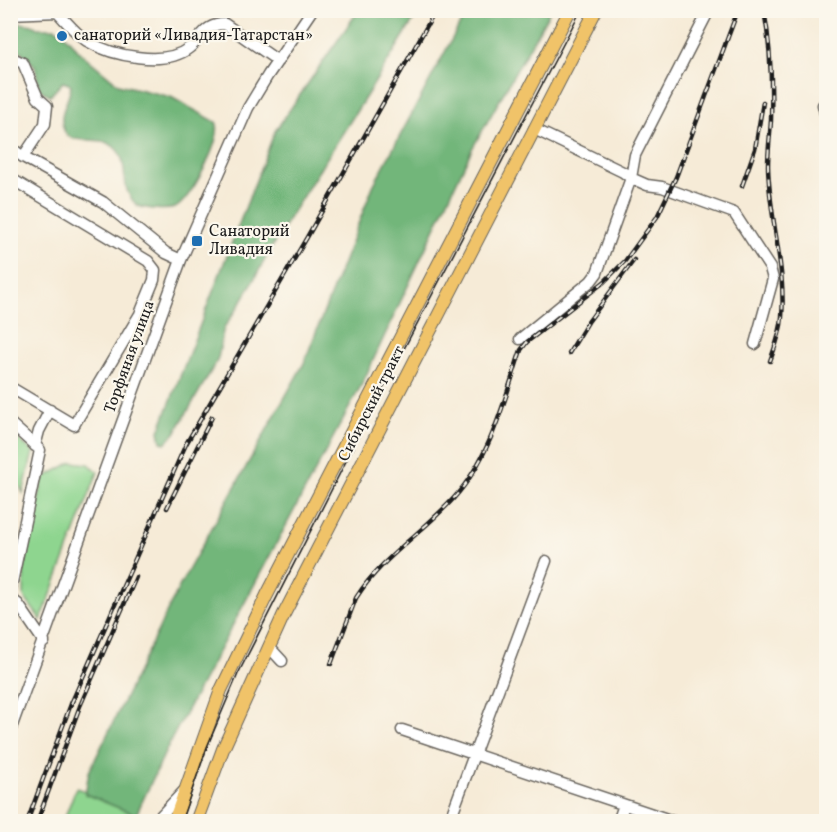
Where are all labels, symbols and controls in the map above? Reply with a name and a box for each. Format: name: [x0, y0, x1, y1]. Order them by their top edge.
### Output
place label: санаторий «Ливадия-Татарстан»: [74, 25, 313, 47]
marker: санаторий «Ливадия-Татарстан»: [55, 29, 69, 43]
place label: Санаторий Ливадия: [209, 221, 290, 261]
marker: Санаторий Ливадия: [190, 234, 204, 248]
street label: Торфяная улица: [99, 297, 161, 417]
street label: Сибирский тракт: [333, 342, 411, 466]

